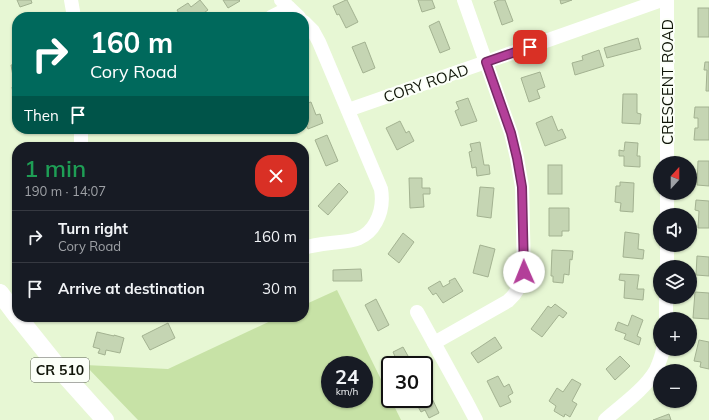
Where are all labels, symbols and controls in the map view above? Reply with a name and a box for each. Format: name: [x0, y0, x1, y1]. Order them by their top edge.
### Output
street label: CRESCENT ROAD: [658, 19, 677, 145]
text: 160 m: [90, 25, 173, 60]
icon: right: [24, 28, 76, 80]
pin: [513, 30, 547, 64]
icon: arrive: [519, 36, 541, 58]
text: Cory Road: [90, 60, 177, 83]
street label: CORY ROAD: [381, 60, 471, 106]
icon: arrive: [67, 104, 89, 126]
text: Then: [24, 106, 59, 125]
text: 1 min: [24, 153, 86, 183]
button: close: [255, 155, 297, 197]
north arrow: [653, 156, 697, 200]
map controls: [653, 156, 697, 408]
text: 190 m · 14:07: [24, 183, 106, 199]
button: sound: [653, 208, 697, 252]
text: Turn right: [58, 219, 128, 238]
icon: right: [24, 226, 46, 248]
text: 160 m: [253, 227, 297, 246]
text: Cory Road: [58, 238, 121, 254]
position arrow: [503, 251, 545, 293]
button: layers: [653, 260, 697, 304]
icon: arrive: [24, 278, 46, 300]
text: Arrive at destination: [58, 279, 205, 298]
text: 30 m: [262, 279, 297, 298]
button: +: [653, 312, 697, 356]
speed limit sign: 30: [381, 356, 433, 408]
road number: CR 510: [31, 358, 89, 382]
text: 24: [335, 364, 359, 389]
button: −: [653, 364, 697, 408]
text: km/h: [336, 385, 358, 398]

